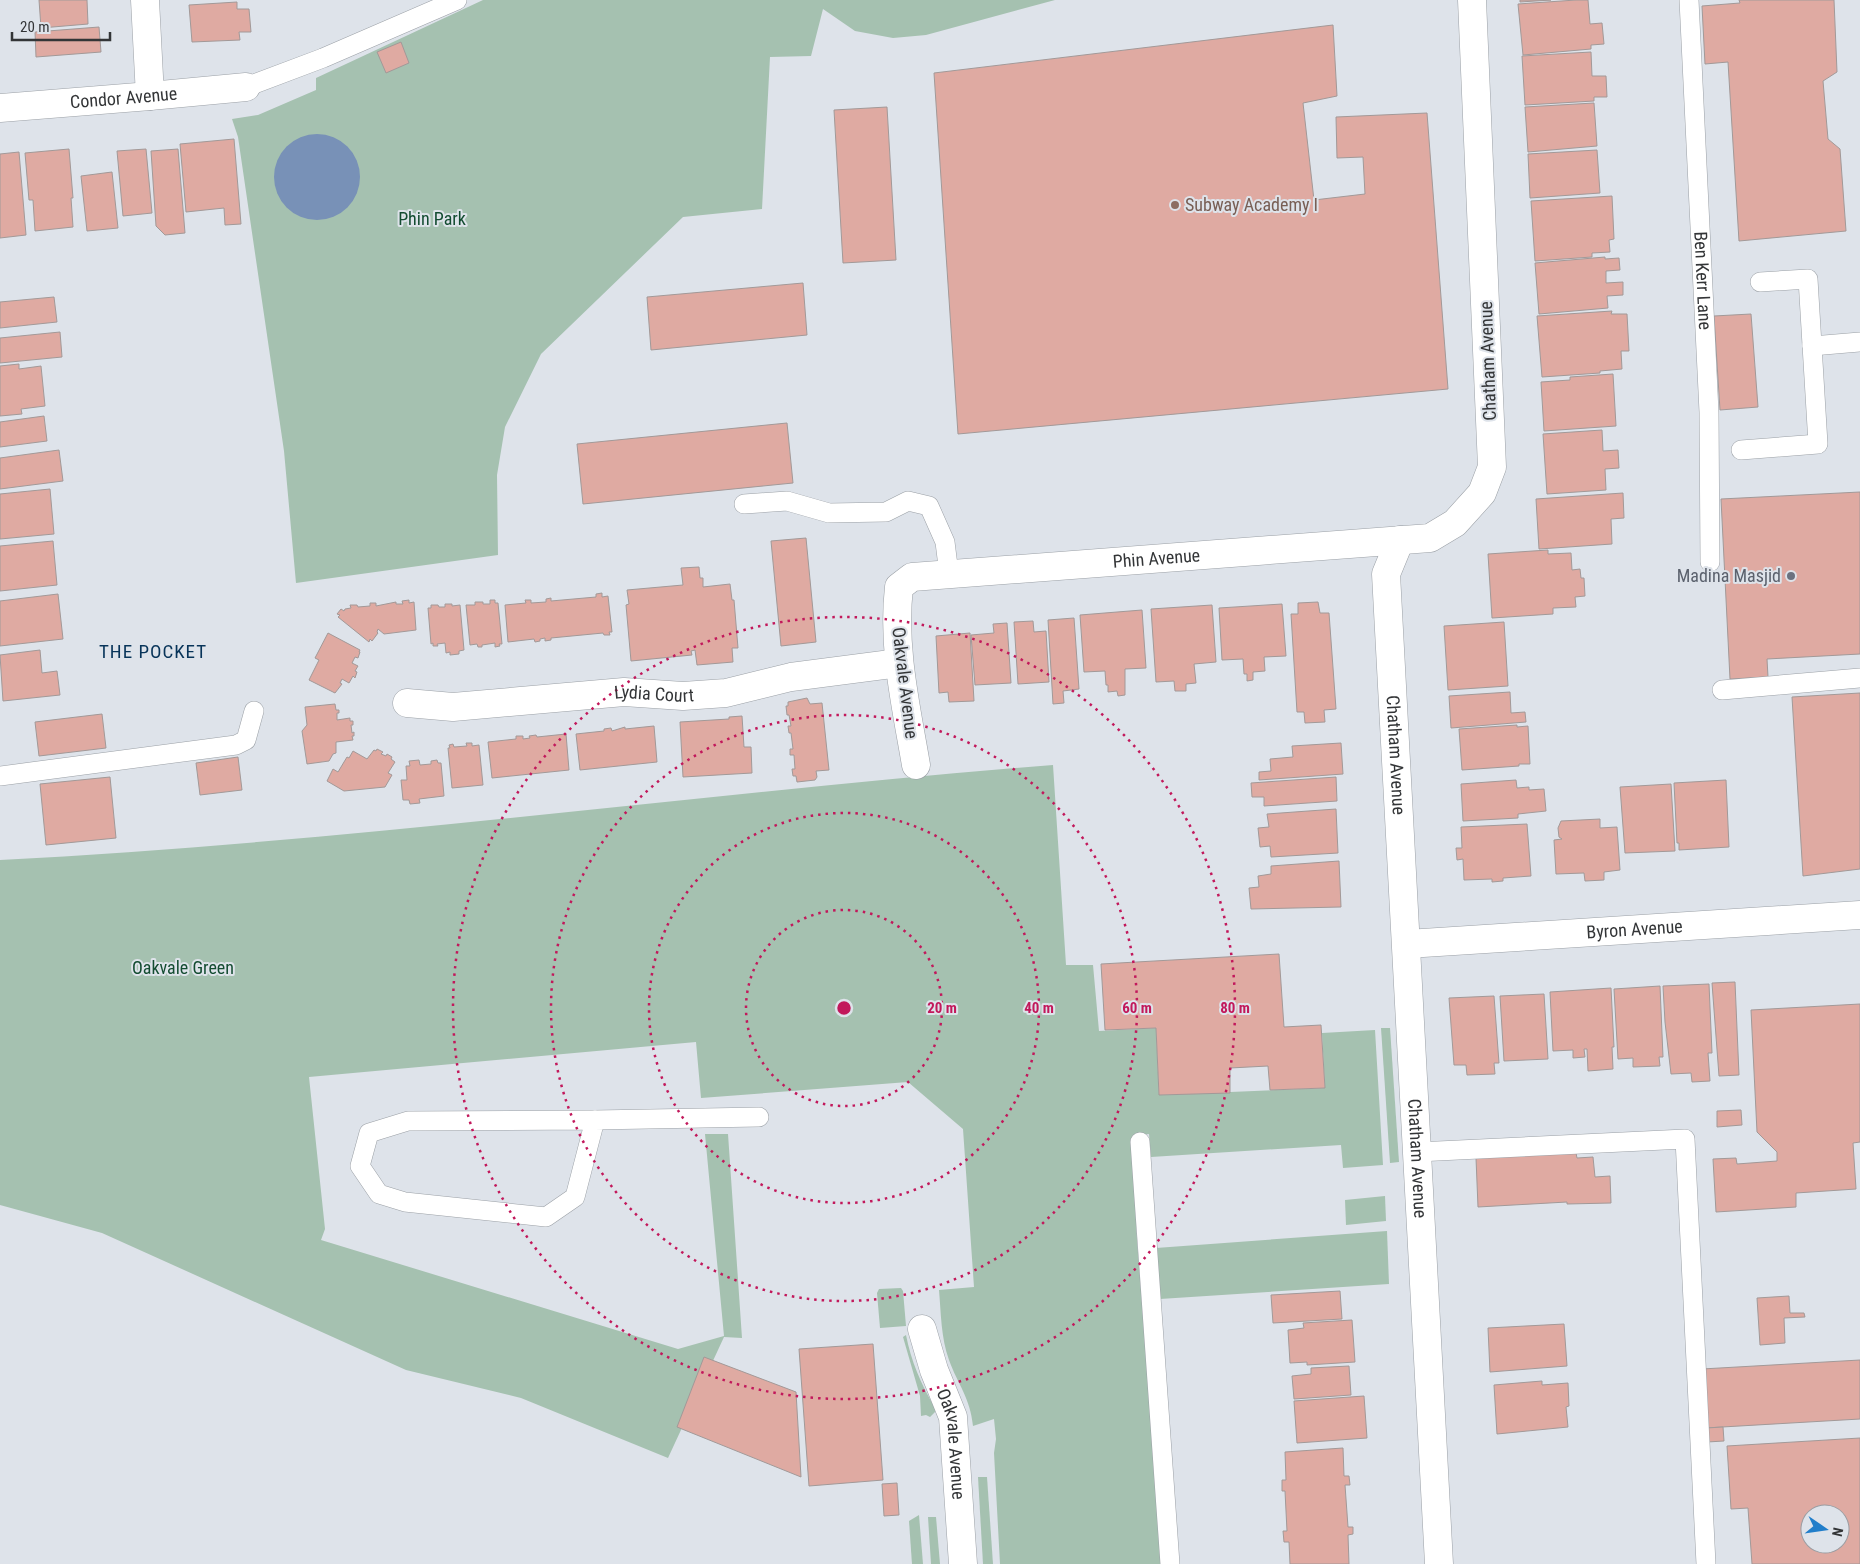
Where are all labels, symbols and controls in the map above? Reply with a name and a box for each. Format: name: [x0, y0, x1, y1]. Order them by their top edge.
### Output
scale bar: [12, 10, 110, 42]
text: 20 m: [20, 18, 50, 36]
street label: Condor Avenue: [69, 83, 178, 112]
place label: Subway Academy I: [1185, 194, 1318, 215]
marker: Subway Academy I: [1169, 199, 1181, 211]
park label: Phin Park: [398, 208, 466, 229]
street label: Ben Kerr Lane: [1690, 231, 1716, 330]
street label: Chatham Avenue: [1475, 301, 1500, 421]
street label: Phin Avenue: [1112, 544, 1201, 572]
place label: Madina Masjid: [1677, 565, 1781, 586]
marker: Madina Masjid: [1785, 570, 1797, 582]
street label: Oakvale Avenue: [888, 626, 923, 740]
district label: THE POCKET: [99, 640, 207, 663]
street label: Lydia Court: [613, 681, 695, 706]
street label: Chatham Avenue: [1383, 695, 1410, 815]
street label: Byron Avenue: [1586, 915, 1683, 942]
park label: Oakvale Green: [132, 957, 234, 978]
centre of rings: [835, 999, 853, 1017]
text: 20 m: [927, 999, 957, 1017]
text: 40 m: [1024, 999, 1054, 1017]
text: 60 m: [1122, 999, 1152, 1017]
text: 80 m: [1220, 999, 1250, 1017]
street label: Chatham Avenue: [1404, 1098, 1431, 1219]
street label: Oakvale Avenue: [933, 1385, 970, 1500]
north arrow: [1800, 1504, 1850, 1554]
text: N: [1829, 1526, 1846, 1538]

